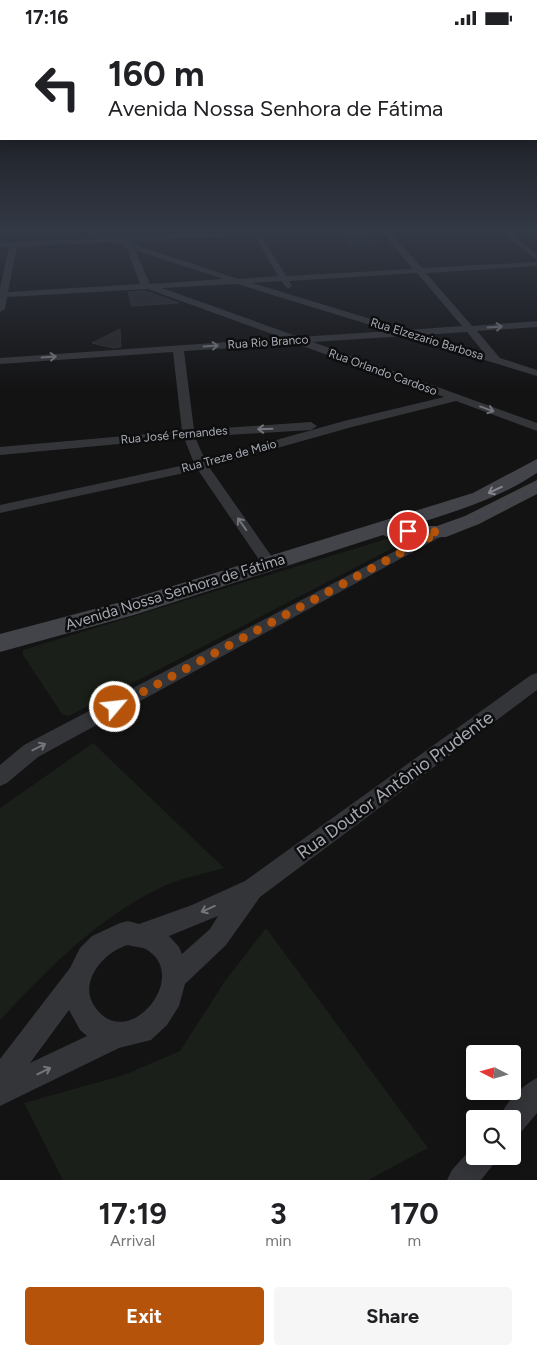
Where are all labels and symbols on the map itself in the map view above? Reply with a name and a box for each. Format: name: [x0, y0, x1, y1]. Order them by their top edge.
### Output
street label: Rua Elzezario Barbosa: [369, 315, 485, 363]
one-way arrow: [487, 322, 503, 331]
street label: Rua Rio Branco: [227, 332, 309, 352]
one-way arrow: [202, 341, 218, 350]
street label: Rua Orlando Cardoso: [327, 346, 439, 398]
one-way arrow: [40, 353, 56, 362]
one-way arrow: [479, 405, 495, 414]
street label: Rua José Fernandes: [120, 423, 228, 447]
one-way arrow: [257, 424, 274, 434]
street label: Rua Treze de Maio: [180, 437, 278, 475]
one-way arrow: [488, 485, 503, 495]
pin: [387, 510, 429, 552]
one-way arrow: [237, 517, 247, 531]
street label: Avenida Nossa Senhora de Fátima: [63, 550, 287, 634]
position arrow: [88, 680, 140, 732]
street label: Rua Doutor Antônio Prudente: [292, 706, 498, 864]
one-way arrow: [31, 742, 46, 752]
one-way arrow: [201, 905, 216, 915]
north arrow: [466, 1045, 521, 1100]
one-way arrow: [36, 1065, 51, 1075]

